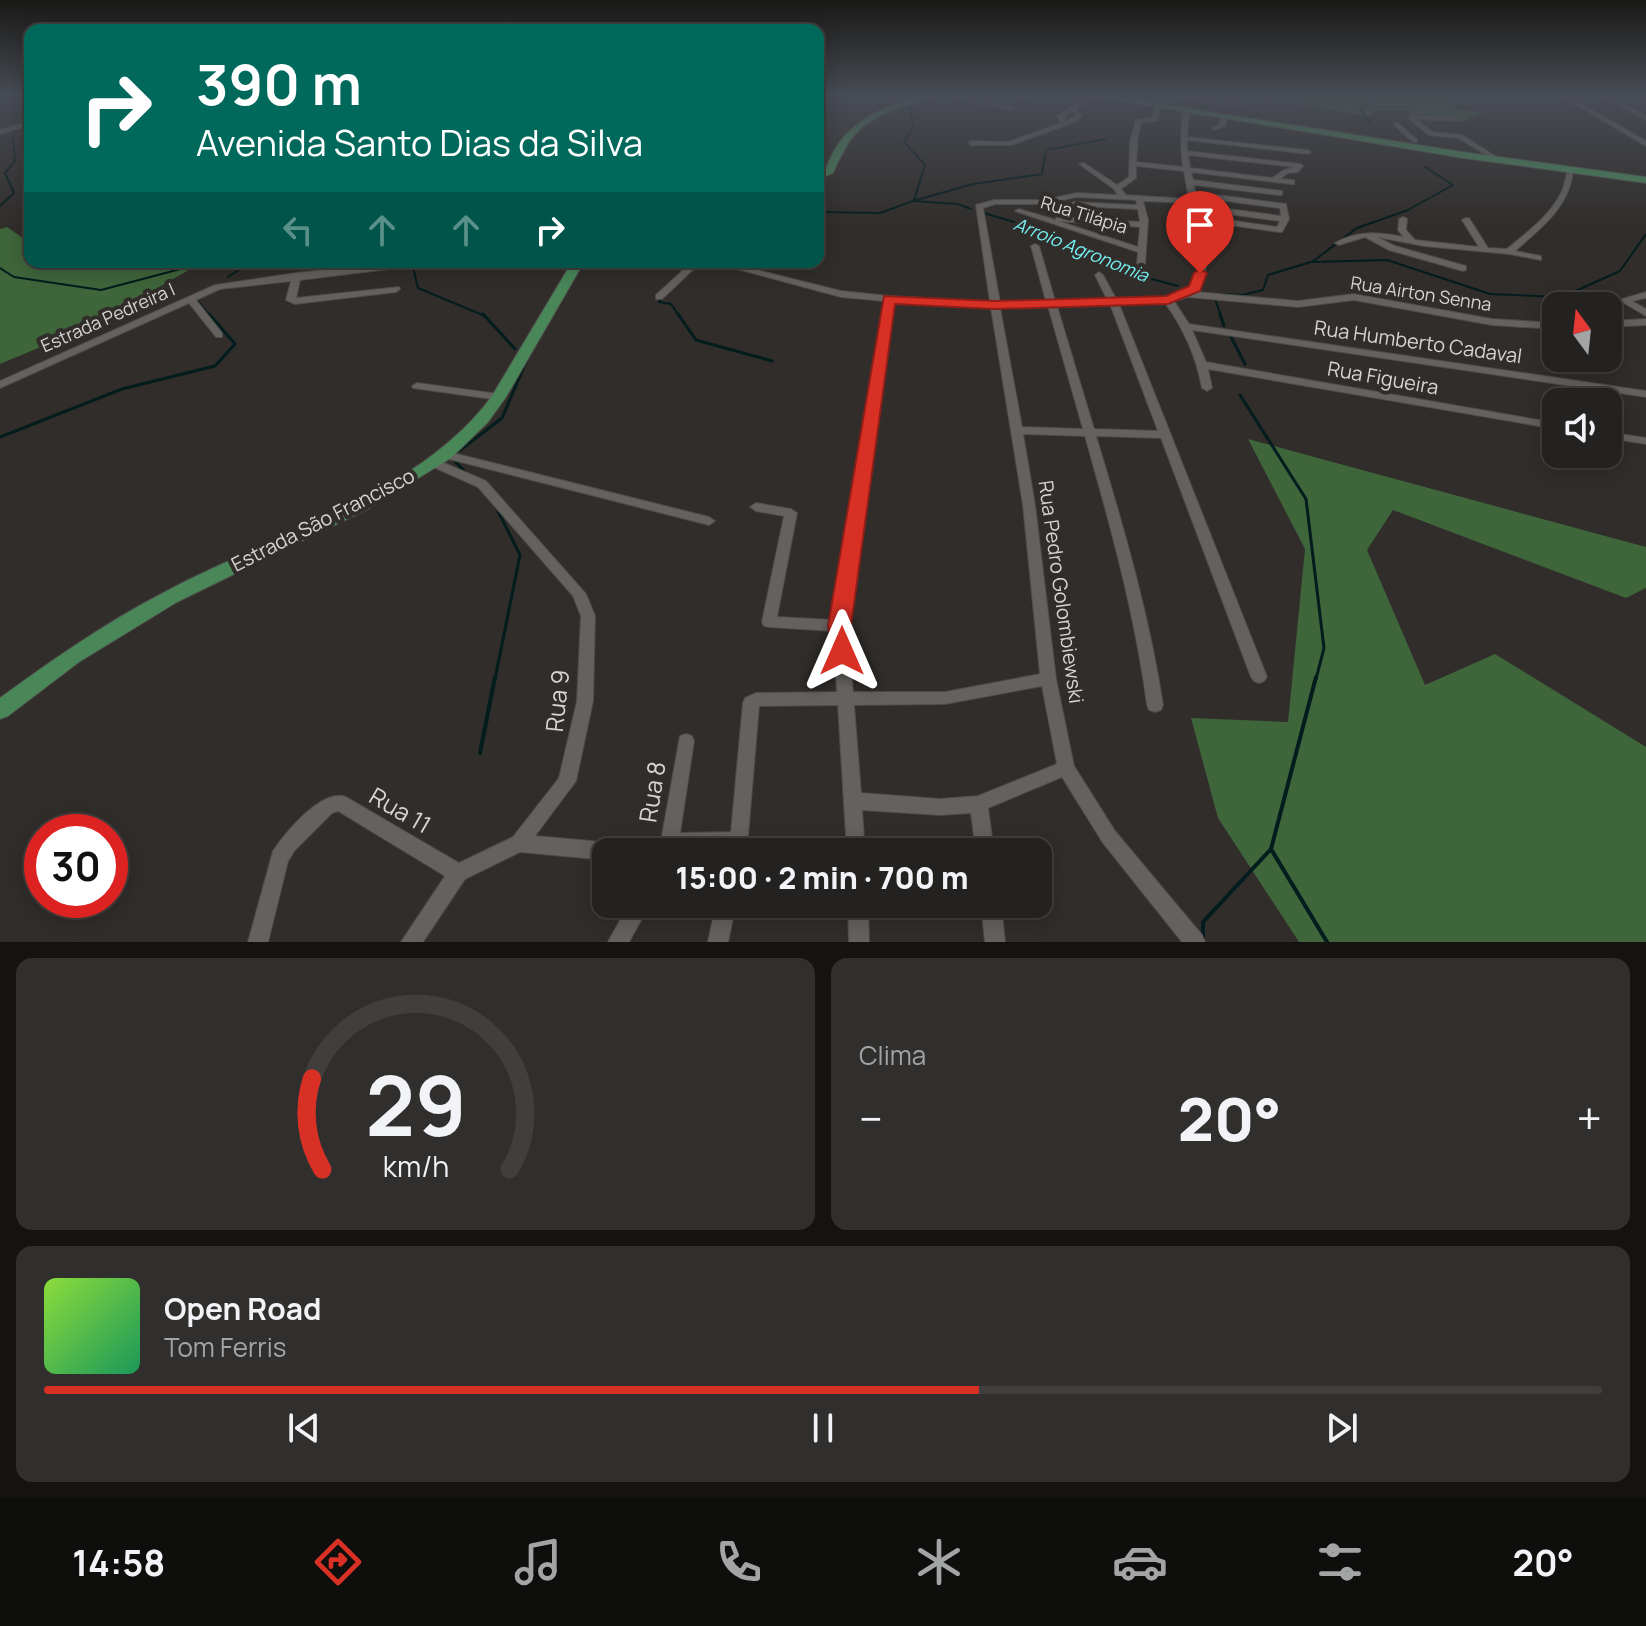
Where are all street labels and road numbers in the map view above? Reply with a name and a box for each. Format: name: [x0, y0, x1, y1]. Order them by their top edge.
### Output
street label: Rua Tilápia: [1038, 189, 1131, 239]
street label: Rua Airton Senna: [1349, 270, 1493, 316]
street label: Estrada Pedreira I: [37, 277, 178, 357]
street label: Rua Humberto Cadaval: [1312, 314, 1524, 369]
street label: Rua Figueira: [1325, 354, 1441, 401]
street label: Estrada São Francisco: [226, 462, 419, 578]
street label: Rua Pedro Golombiewski: [1032, 479, 1091, 705]
street label: Rua 9: [537, 668, 576, 734]
street label: Rua 8: [630, 759, 673, 825]
street label: Rua 11: [364, 779, 438, 841]

